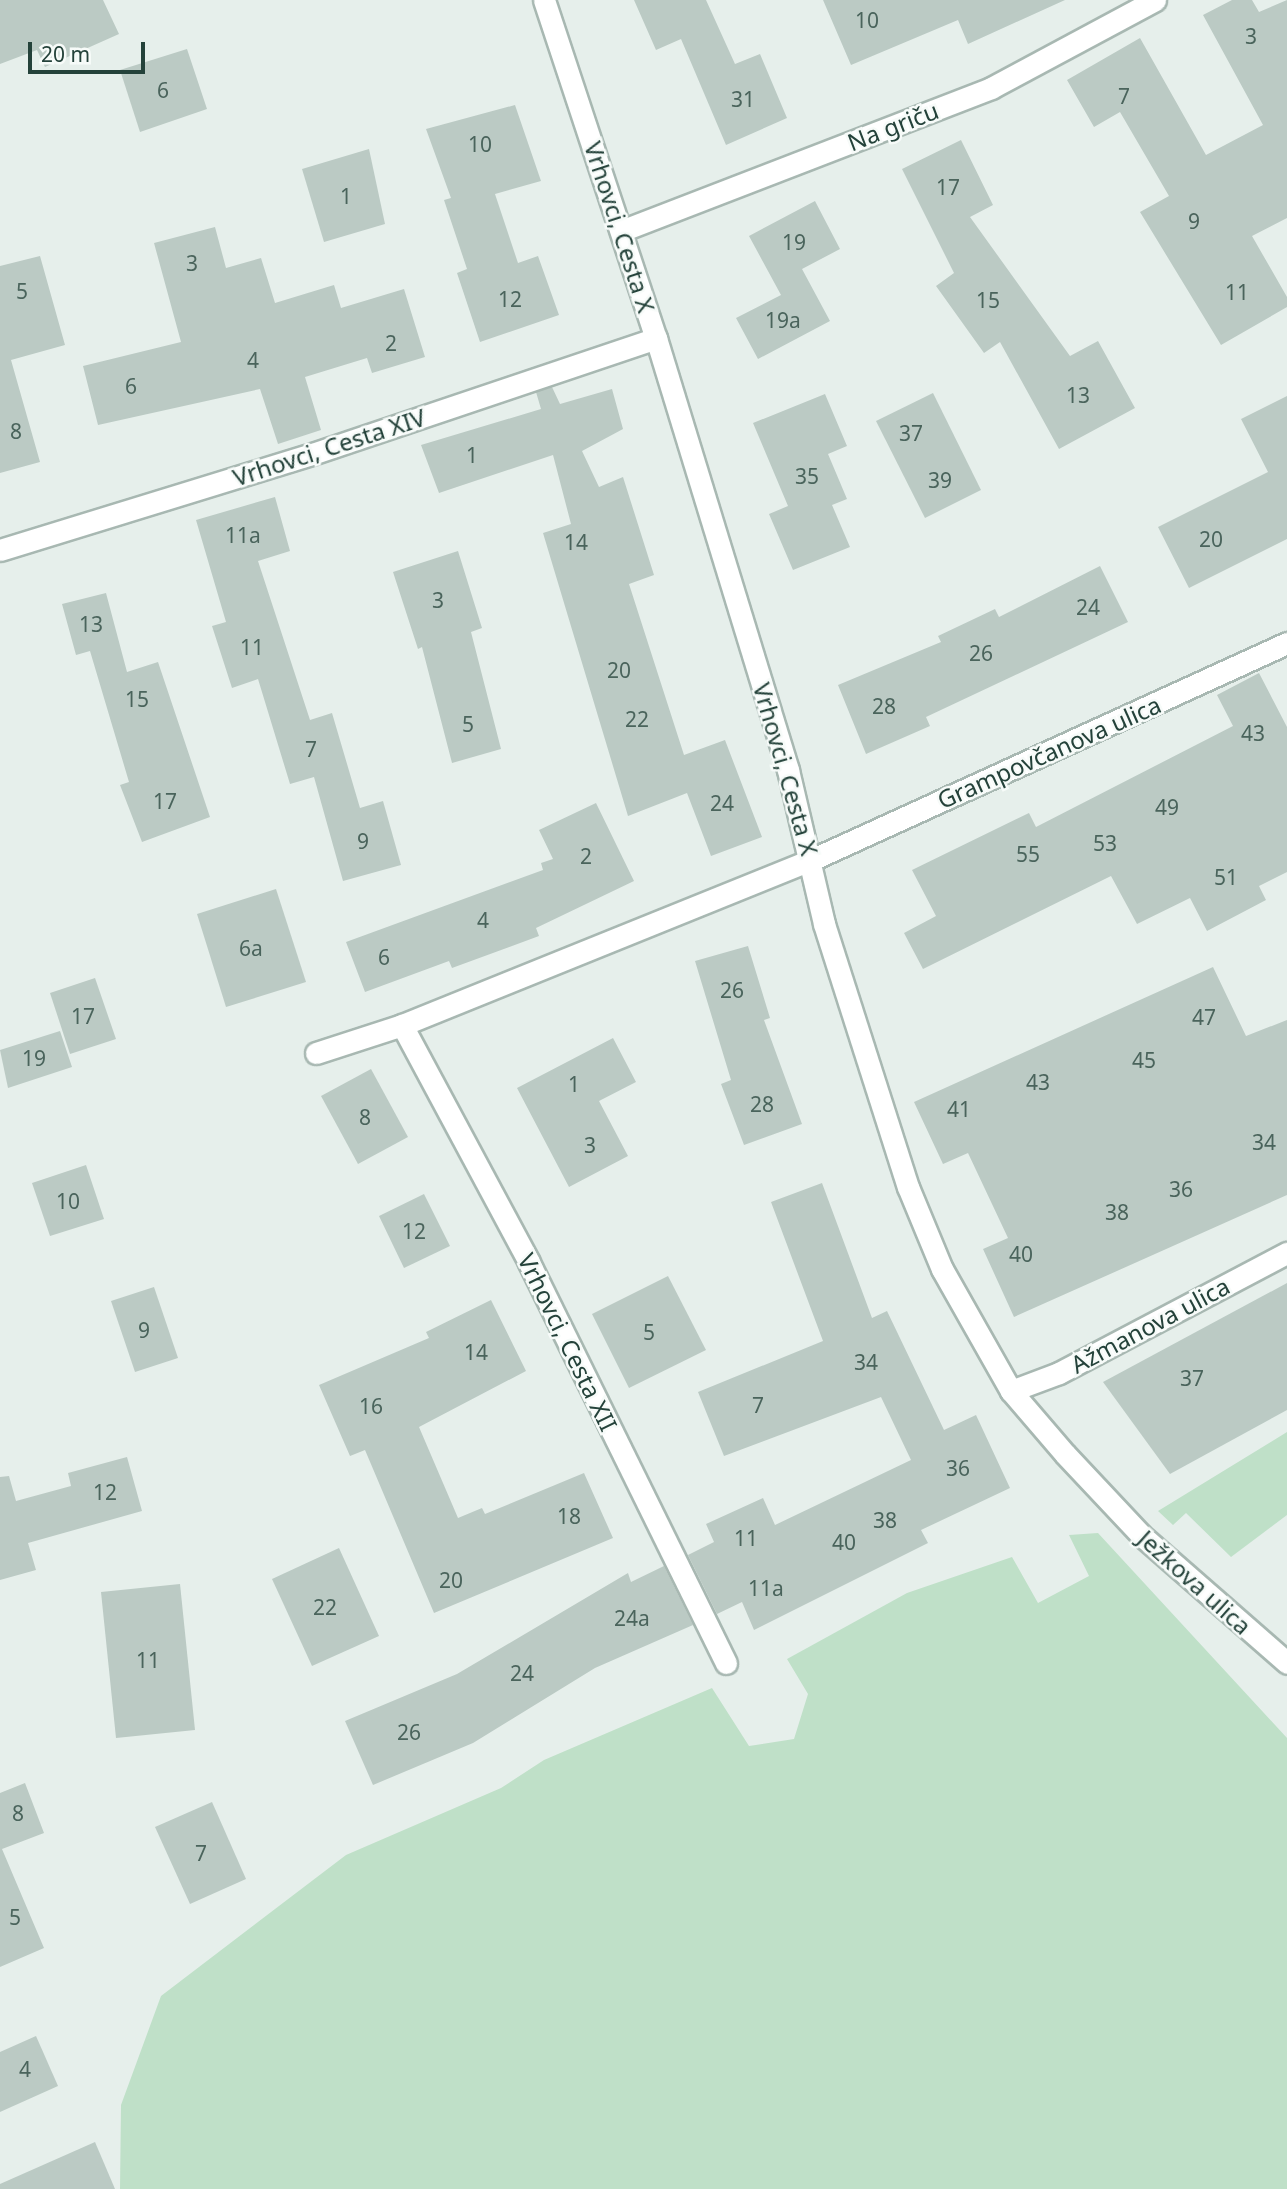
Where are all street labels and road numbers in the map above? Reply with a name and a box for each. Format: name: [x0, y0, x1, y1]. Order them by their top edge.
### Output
street label: Na griču: [843, 96, 943, 156]
street label: Vrhovci, Cesta X: [579, 138, 661, 316]
street label: Vrhovci, Cesta XIV: [229, 402, 429, 492]
street label: Vrhovci, Cesta X: [748, 679, 824, 859]
street label: Grampovčanova ulica: [933, 690, 1165, 814]
street label: Vrhovci, Cesta XII: [512, 1248, 624, 1436]
street label: Ažmanova ulica: [1066, 1271, 1234, 1379]
street label: Ježkova ulica: [1133, 1524, 1257, 1640]

